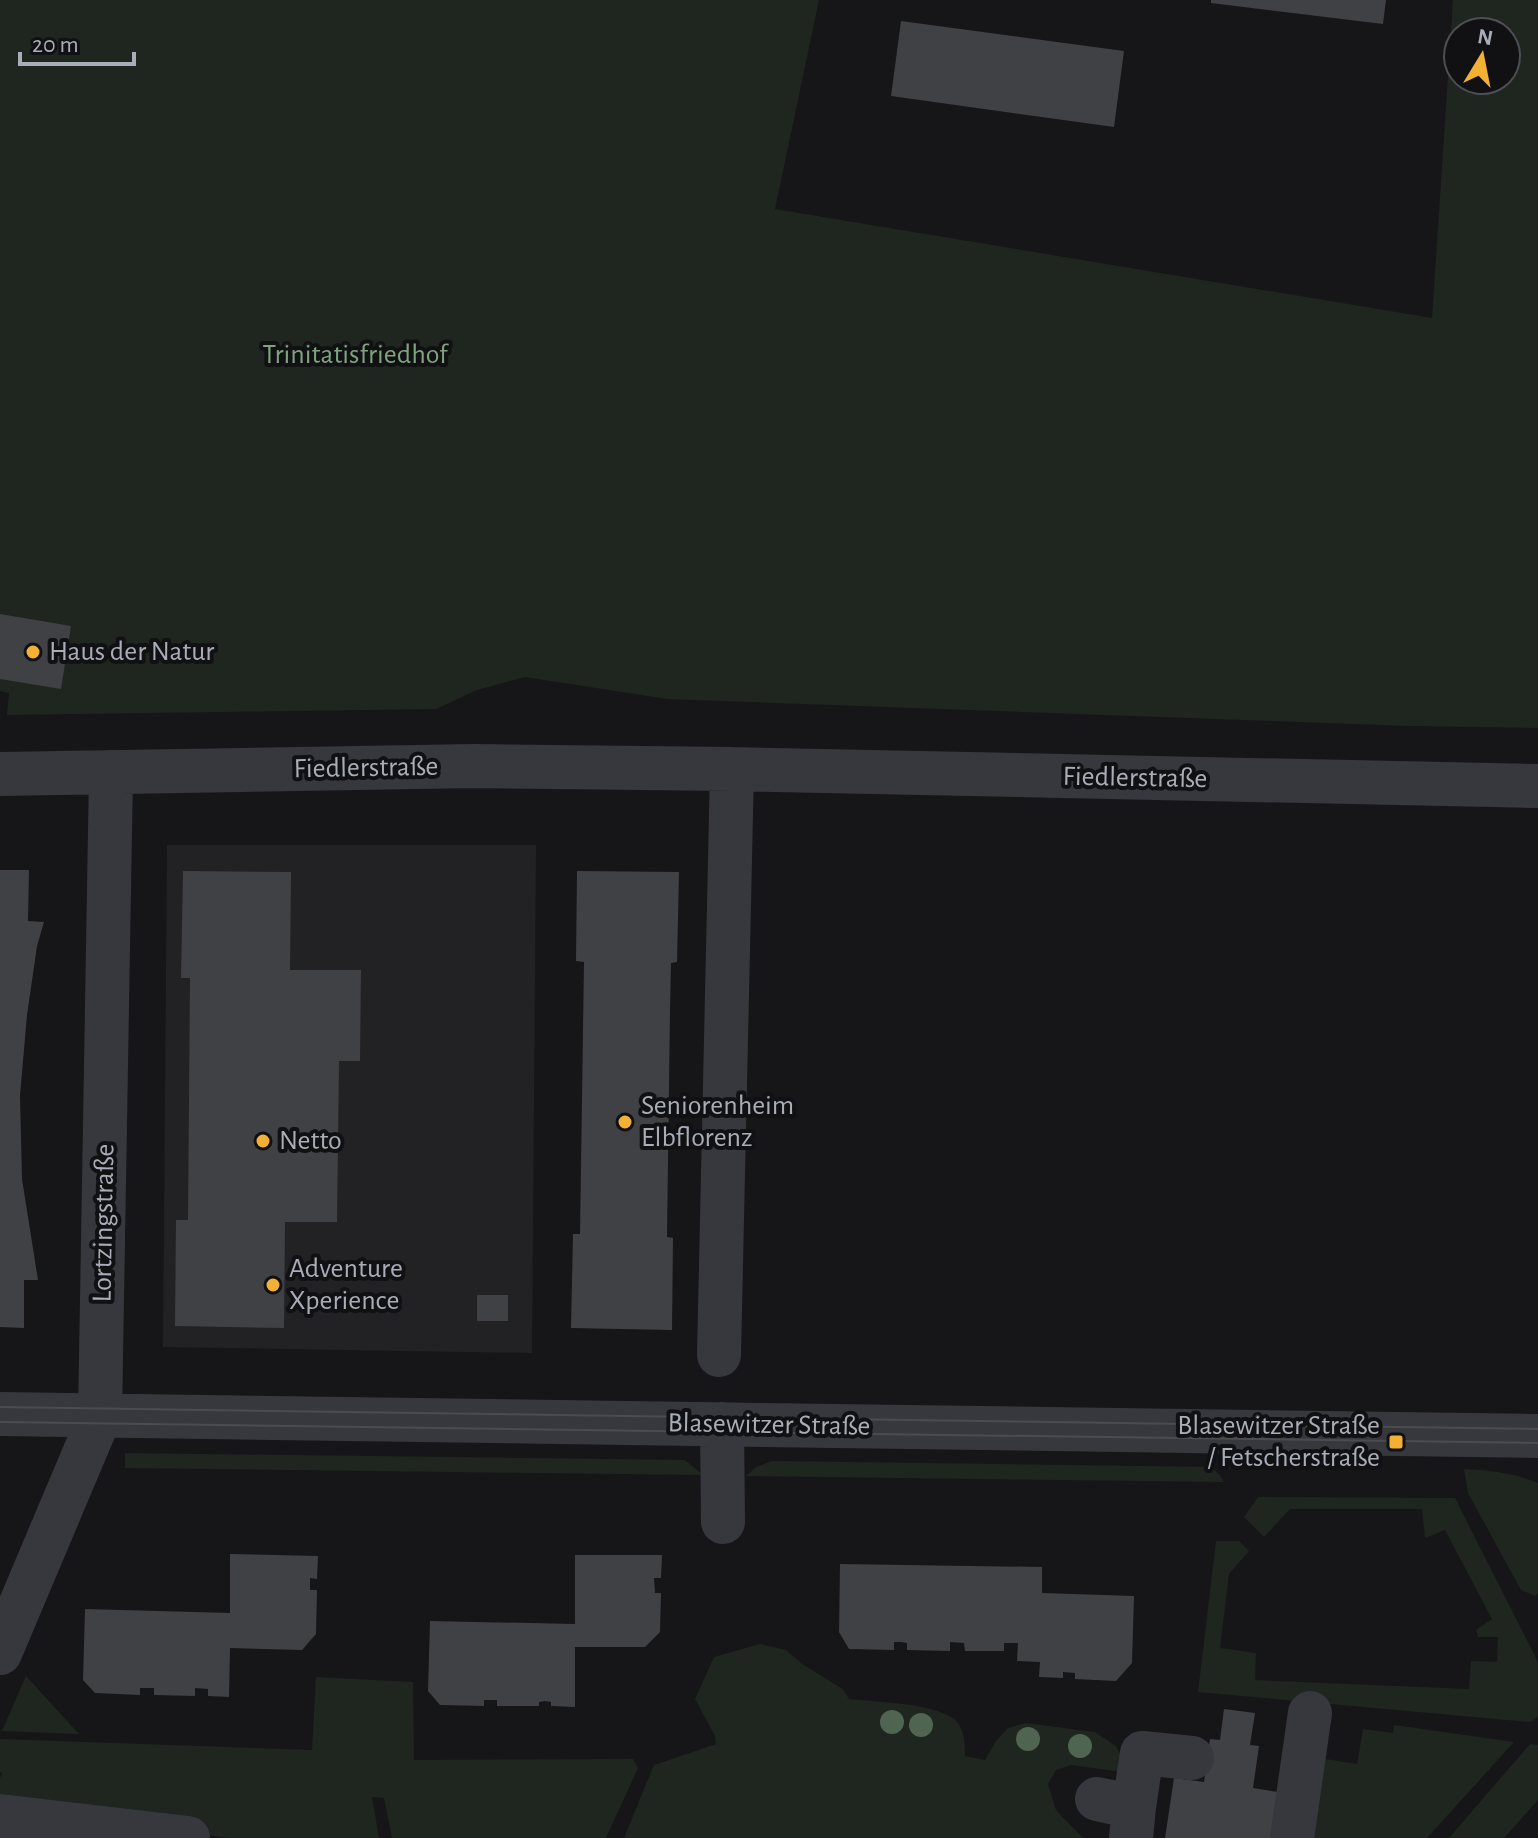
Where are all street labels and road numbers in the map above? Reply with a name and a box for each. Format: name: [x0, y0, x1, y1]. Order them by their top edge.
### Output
street label: Fiedlerstraße: [293, 753, 439, 783]
street label: Fiedlerstraße: [1062, 763, 1208, 793]
street label: Lortzingstraße: [89, 1144, 119, 1302]
street label: Blasewitzer Straße: [667, 1409, 871, 1441]

